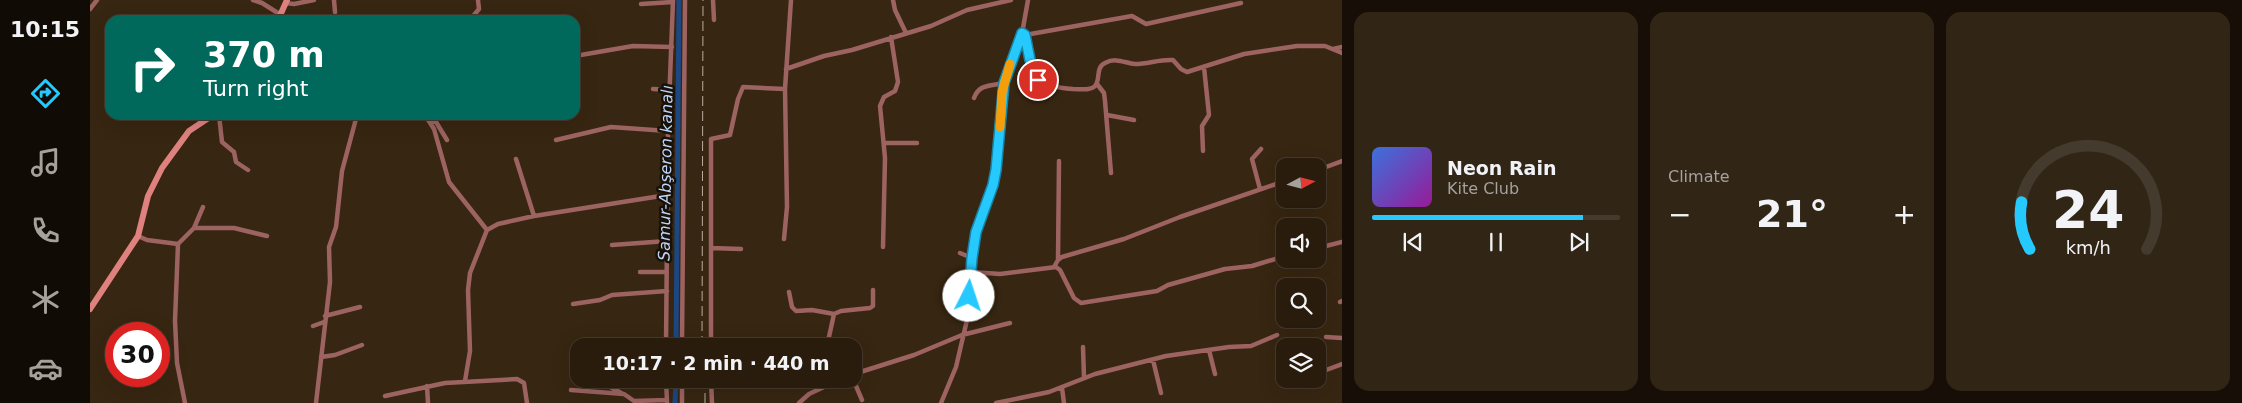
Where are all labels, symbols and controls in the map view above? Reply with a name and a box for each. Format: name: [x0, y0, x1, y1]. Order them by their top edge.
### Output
text: 10:15: [10, 17, 80, 42]
icon: right: [120, 35, 185, 100]
text: 370 m: [203, 35, 325, 75]
pin: [1017, 59, 1059, 101]
icon: arrive: [1024, 66, 1052, 94]
icon: directions: [28, 76, 63, 111]
text: Turn right: [203, 76, 308, 101]
water label: Samur-Abşeron kanalı: [654, 85, 677, 261]
icon: music: [28, 145, 63, 180]
text: Neon Rain: [1447, 157, 1556, 179]
north arrow: [1276, 158, 1326, 208]
map controls: [1276, 158, 1326, 388]
text: Climate: [1668, 167, 1730, 186]
text: Kite Club: [1447, 179, 1519, 198]
text: 24: [2052, 180, 2124, 240]
text: 21°: [1756, 192, 1828, 236]
text: −: [1668, 198, 1691, 231]
text: +: [1893, 198, 1916, 231]
icon: phone: [28, 213, 63, 248]
button: sound: [1276, 218, 1326, 268]
icon: previous: [1399, 228, 1427, 256]
icon: pause: [1482, 228, 1510, 256]
icon: next: [1565, 228, 1593, 256]
text: km/h: [2065, 237, 2111, 258]
position arrow: [942, 269, 994, 321]
button: search: [1276, 278, 1326, 328]
icon: climate: [28, 282, 63, 317]
speed limit sign: 30: [105, 322, 170, 387]
button: layers: [1276, 338, 1326, 388]
icon: car: [28, 351, 63, 386]
text: 10:17 · 2 min · 440 m: [602, 352, 830, 374]

